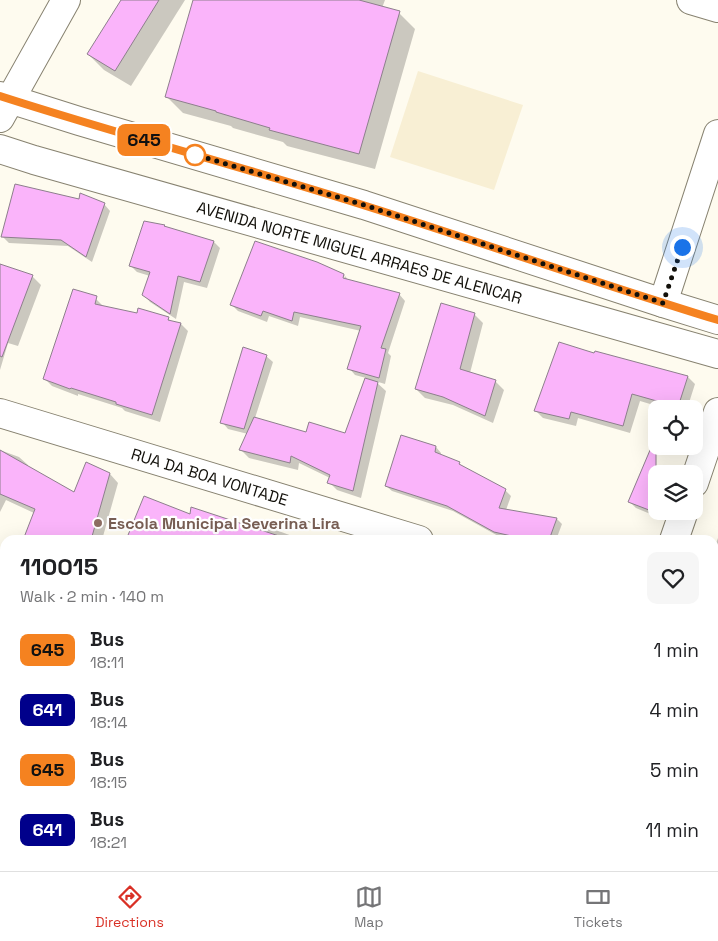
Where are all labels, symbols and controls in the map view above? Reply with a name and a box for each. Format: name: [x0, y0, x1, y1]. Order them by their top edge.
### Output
line badge: 645: [115, 124, 173, 156]
text: 645: [127, 128, 161, 151]
unlabelled marker: [184, 144, 206, 166]
street label: AVENIDA NORTE MIGUEL ARRAES DE ALENCAR: [194, 196, 524, 308]
your location: [670, 235, 695, 260]
map controls: [648, 400, 703, 520]
button: locate: [648, 400, 703, 455]
street label: RUA DA BOA VONTADE: [129, 443, 291, 510]
button: layers: [648, 465, 703, 520]
place label: Escola Municipal Severina Lira: [108, 513, 340, 534]
marker: Escola Municipal Severina Lira: [92, 517, 104, 529]
text: 110015: [20, 551, 98, 582]
button: heart: [647, 552, 699, 604]
text: Walk · 2 min · 140 m: [20, 586, 164, 607]
text: Bus: [90, 627, 124, 652]
text: 645: [31, 638, 64, 661]
text: 1 min: [654, 638, 699, 663]
text: 18:11: [90, 652, 124, 673]
text: Bus: [90, 687, 124, 712]
text: 641: [32, 698, 63, 721]
text: 4 min: [650, 698, 699, 723]
text: 18:14: [90, 712, 127, 733]
text: Bus: [90, 747, 124, 772]
text: 645: [31, 758, 64, 781]
text: 5 min: [650, 758, 699, 783]
text: 18:15: [90, 772, 127, 793]
text: Bus: [90, 807, 124, 832]
text: 641: [32, 818, 63, 841]
text: 11 min: [646, 818, 699, 843]
text: 18:21: [90, 832, 127, 853]
tab: Directions: [95, 883, 164, 931]
tab: Map: [354, 883, 383, 931]
tab: Tickets: [574, 883, 623, 931]

